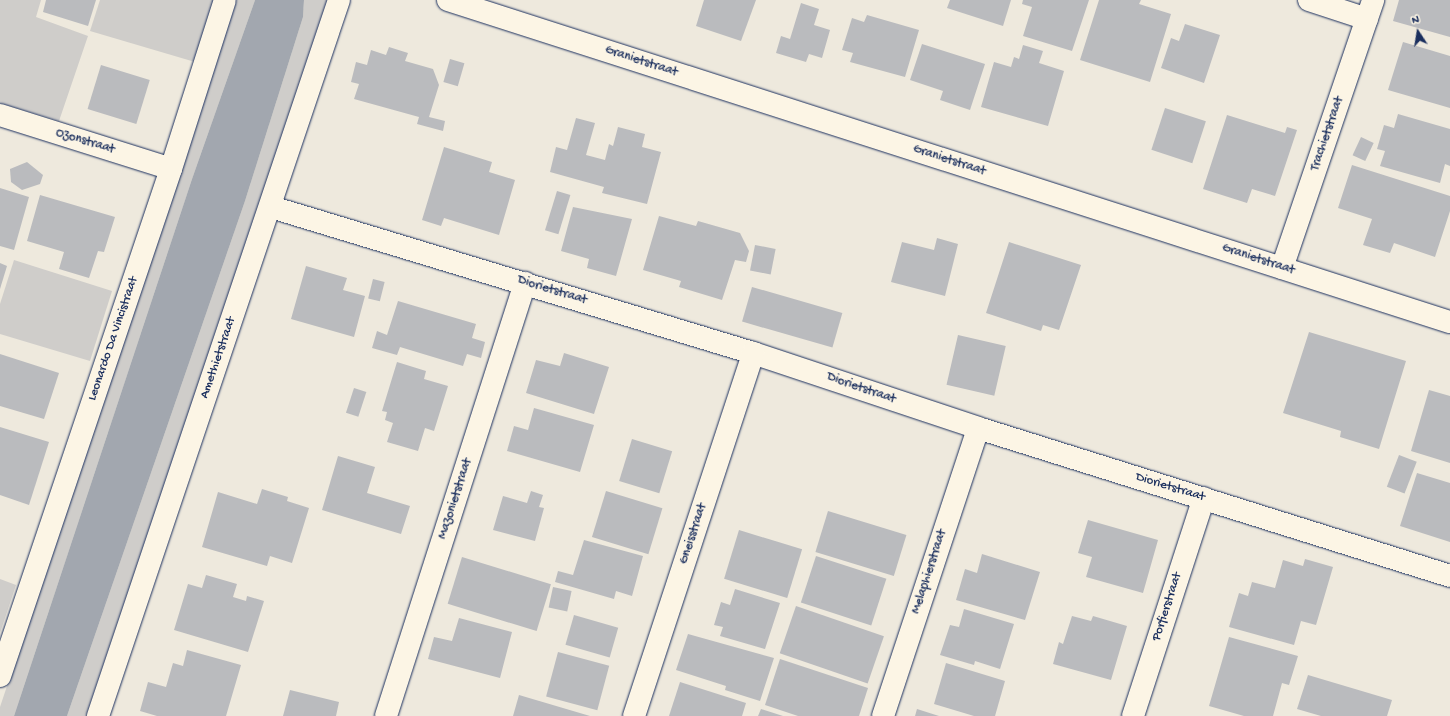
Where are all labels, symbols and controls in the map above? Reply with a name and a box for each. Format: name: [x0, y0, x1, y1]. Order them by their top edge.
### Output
north arrow: [1398, 12, 1438, 52]
text: N: [1411, 14, 1420, 27]
street label: Granietstraat: [603, 43, 679, 81]
street label: Trachietstraat: [1308, 95, 1348, 173]
street label: Ozonstraat: [54, 126, 116, 158]
street label: Granietstraat: [911, 142, 987, 180]
street label: Granietstraat: [1220, 241, 1296, 279]
street label: Diorietstraat: [515, 273, 589, 309]
street label: Leonardo Da Vincistraat: [85, 275, 143, 403]
street label: Amethietstraat: [198, 315, 240, 401]
street label: Diorietstraat: [824, 370, 898, 408]
street label: Mazonietstraat: [436, 457, 476, 541]
street label: Diorietstraat: [1133, 470, 1207, 506]
street label: Gneisstraat: [677, 502, 711, 566]
street label: Melaphierstraat: [909, 528, 951, 616]
street label: Porfierstraat: [1150, 571, 1186, 643]

